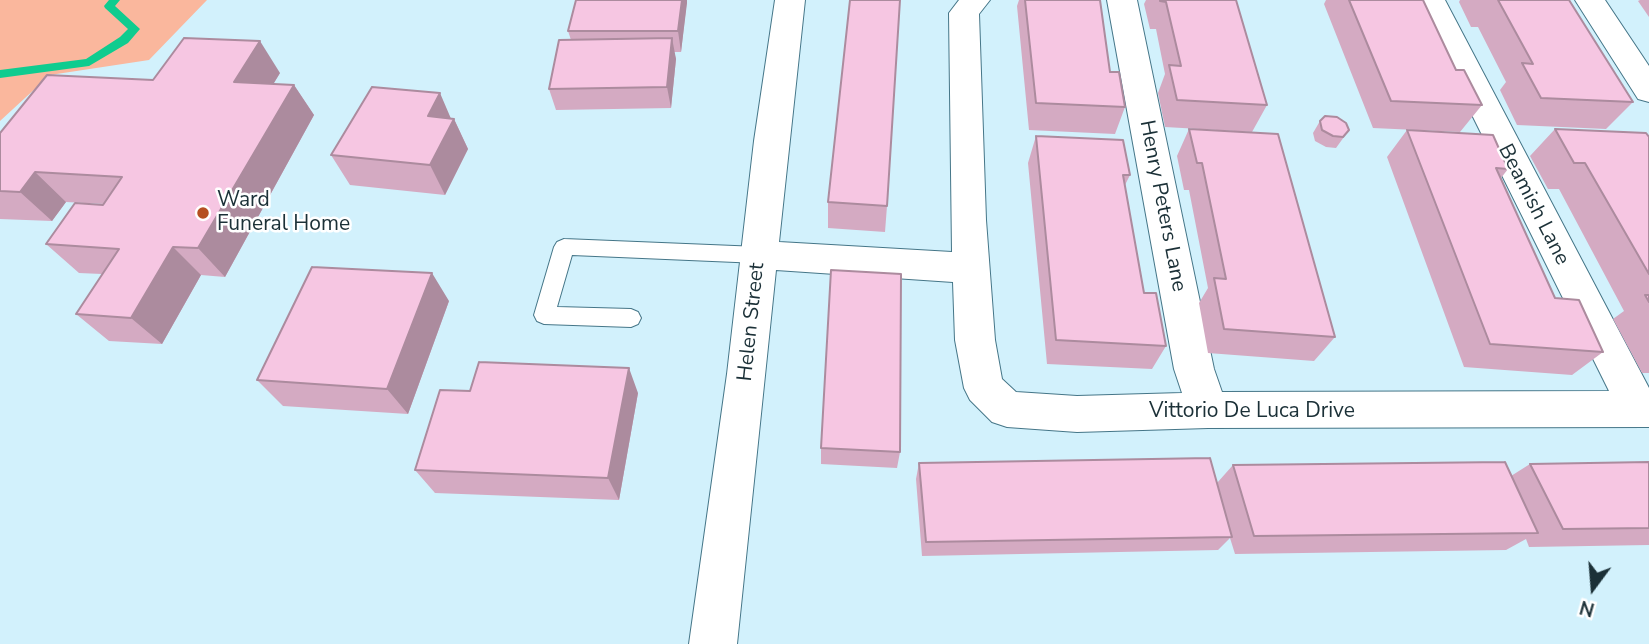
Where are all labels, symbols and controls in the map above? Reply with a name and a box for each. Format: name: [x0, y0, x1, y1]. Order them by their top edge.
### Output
street label: Henry Peters Lane: [1133, 118, 1191, 294]
street label: Beamish Lane: [1492, 140, 1574, 270]
place label: Ward Funeral Home: [217, 188, 350, 238]
marker: Ward Funeral Home: [195, 205, 211, 221]
street label: Helen Street: [733, 261, 771, 383]
street label: Vittorio De Luca Drive: [1149, 399, 1355, 425]
north arrow: [1558, 553, 1628, 623]
text: N: [1577, 594, 1598, 623]

